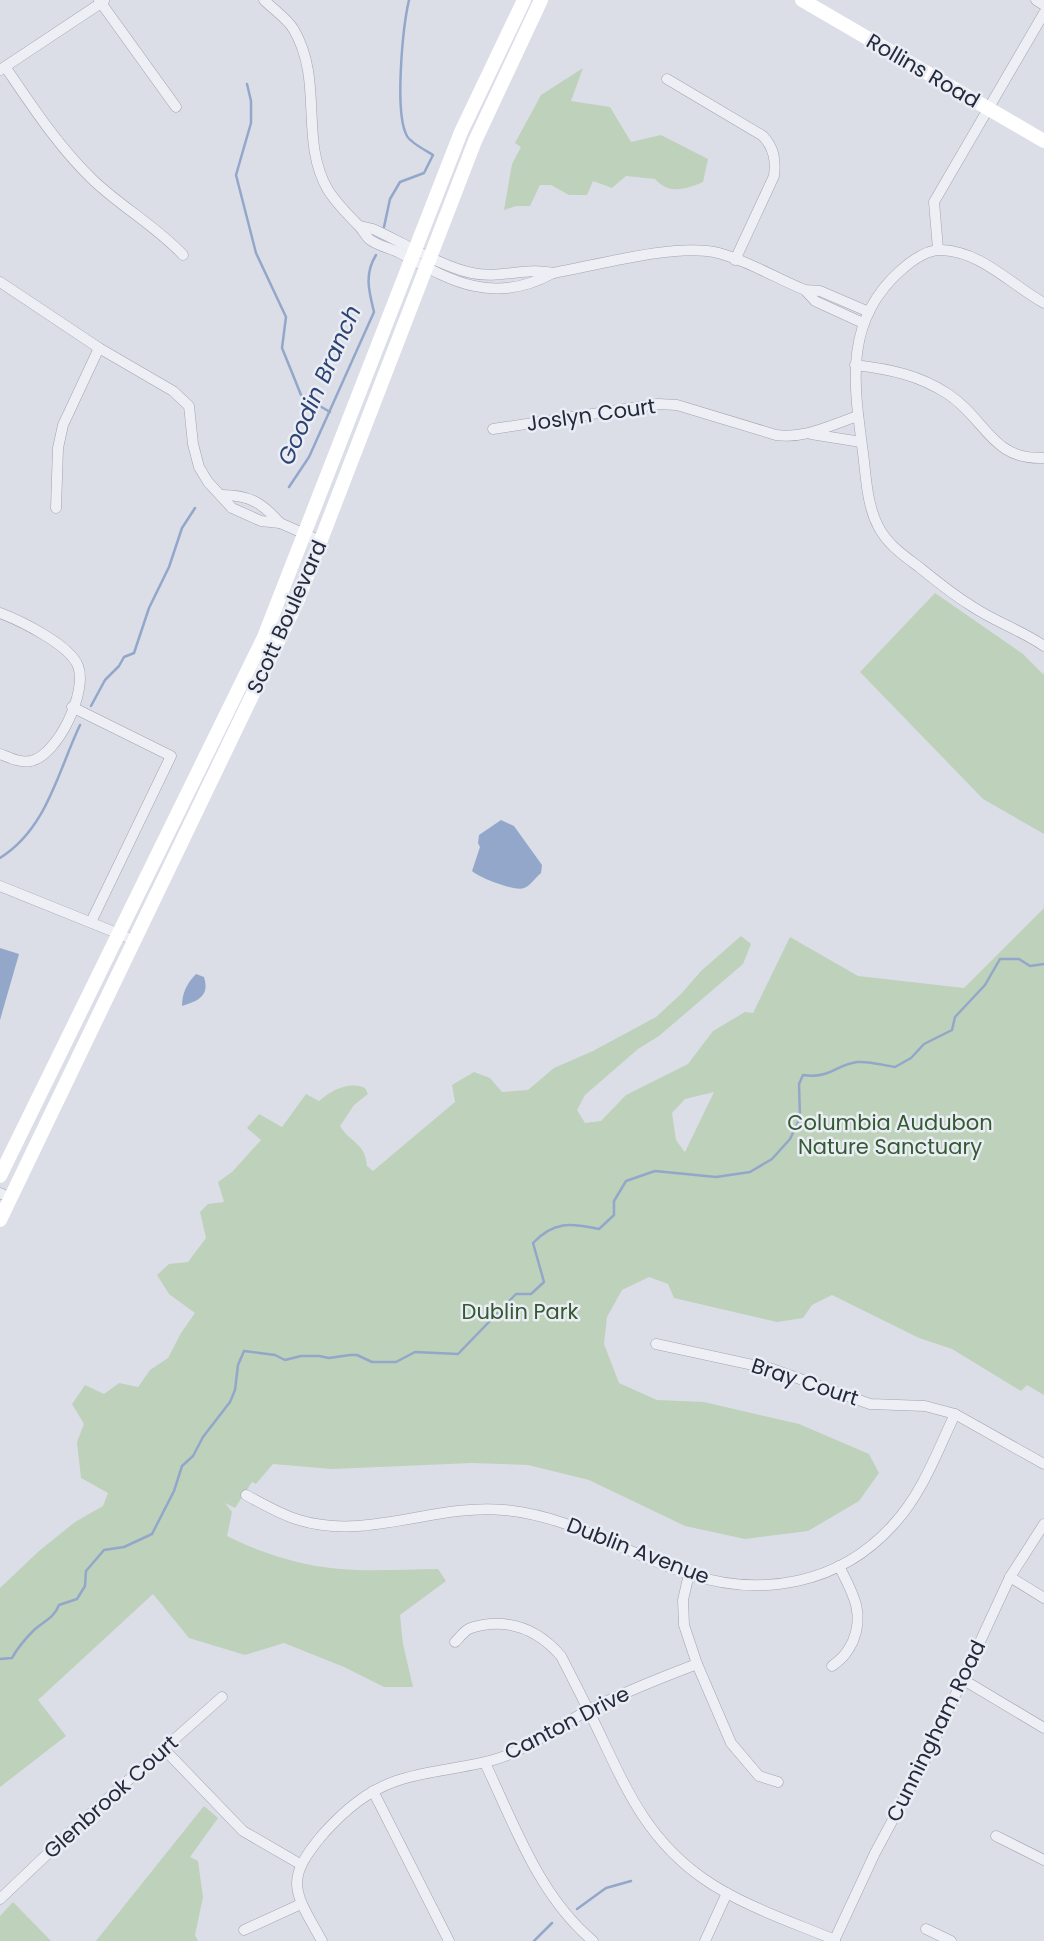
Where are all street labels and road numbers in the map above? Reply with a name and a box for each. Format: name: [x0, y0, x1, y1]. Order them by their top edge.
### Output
street label: Rollins Road: [861, 26, 985, 115]
street label: Joslyn Court: [524, 391, 657, 438]
street label: Scott Boulevard: [240, 535, 333, 698]
street label: Bray Court: [748, 1351, 862, 1412]
street label: Dublin Avenue: [563, 1510, 714, 1591]
street label: Cunningham Road: [879, 1635, 992, 1826]
street label: Canton Drive: [499, 1679, 634, 1766]
street label: Glenbrook Court: [37, 1728, 184, 1865]

